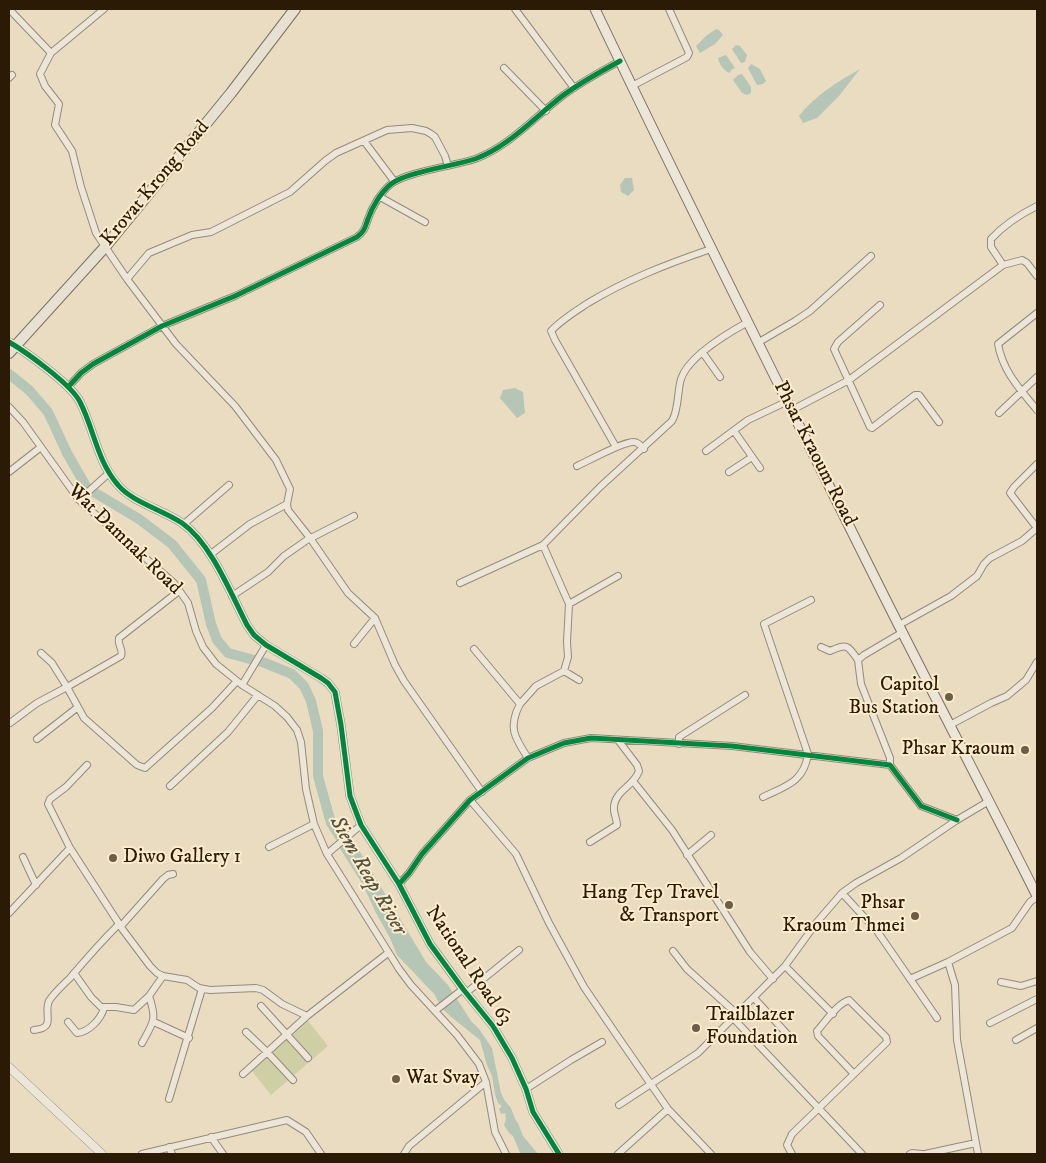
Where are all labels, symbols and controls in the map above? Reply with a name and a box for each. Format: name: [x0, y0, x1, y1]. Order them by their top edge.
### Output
street label: Krovat Krong Road: [97, 116, 215, 252]
street label: Phsar Kraoum Road: [767, 378, 861, 530]
street label: Wat Damnak Road: [62, 480, 186, 600]
place label: Capitol Bus Station: [849, 674, 939, 721]
marker: Capitol Bus Station: [943, 691, 955, 703]
place label: Phsar Kraoum: [902, 738, 1015, 762]
marker: Phsar Kraoum: [1019, 744, 1031, 756]
water label: Siem Reap River: [323, 812, 411, 940]
place label: Diwo Gallery 1: [123, 846, 241, 870]
marker: Diwo Gallery 1: [107, 852, 119, 864]
place label: Hang Tep Travel & Transport: [582, 882, 719, 929]
place label: Phsar Kraoum Thmei: [782, 892, 905, 939]
marker: Hang Tep Travel & Transport: [723, 899, 735, 911]
street label: National Road 63: [419, 902, 517, 1030]
marker: Phsar Kraoum Thmei: [909, 910, 921, 922]
place label: Trailblazer Foundation: [706, 1004, 798, 1051]
marker: Trailblazer Foundation: [690, 1022, 702, 1034]
place label: Wat Svay: [406, 1067, 479, 1091]
marker: Wat Svay: [390, 1073, 402, 1085]

